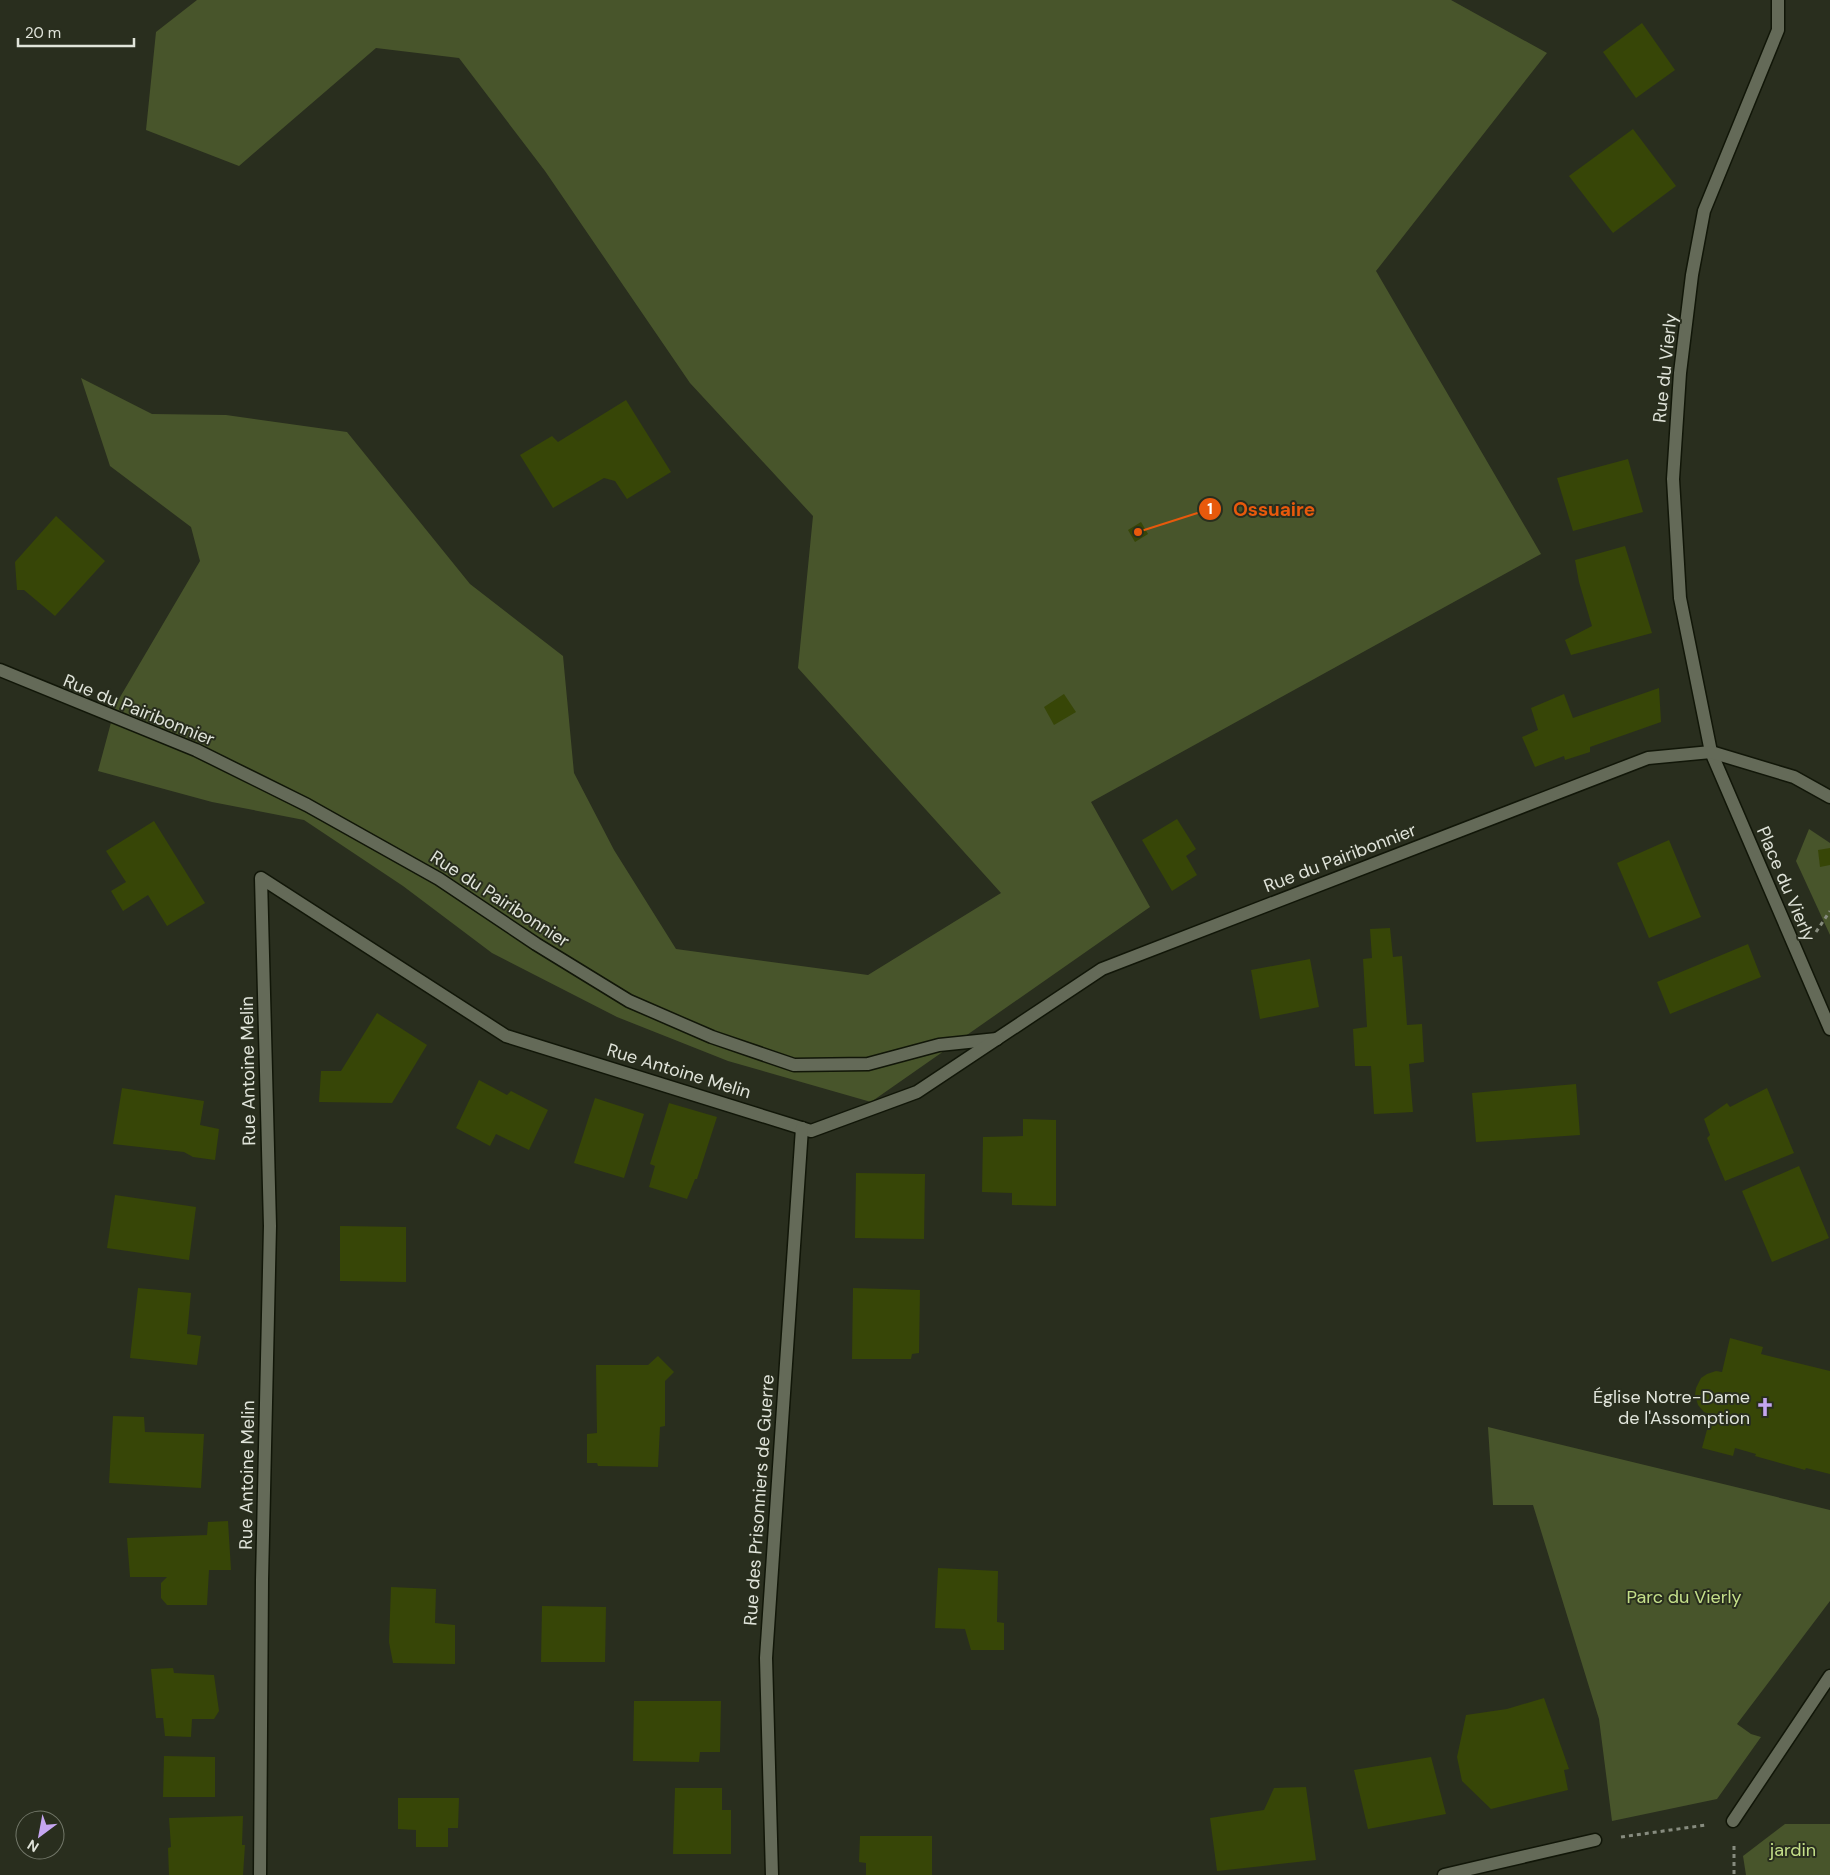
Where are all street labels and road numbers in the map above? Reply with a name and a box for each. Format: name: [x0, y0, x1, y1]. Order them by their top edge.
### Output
street label: Rue du Vierly: [1647, 312, 1683, 424]
street label: Rue du Pairibonnier: [60, 669, 219, 751]
street label: Rue du Pairibonnier: [1260, 818, 1420, 898]
street label: Place du Vierly: [1751, 823, 1821, 945]
street label: Rue du Pairibonnier: [426, 845, 574, 953]
street label: Rue Antoine Melin: [235, 996, 261, 1146]
street label: Rue Antoine Melin: [604, 1038, 754, 1104]
street label: Rue des Prisonniers de Guerre: [738, 1374, 780, 1626]
street label: Rue Antoine Melin: [234, 1400, 260, 1550]

